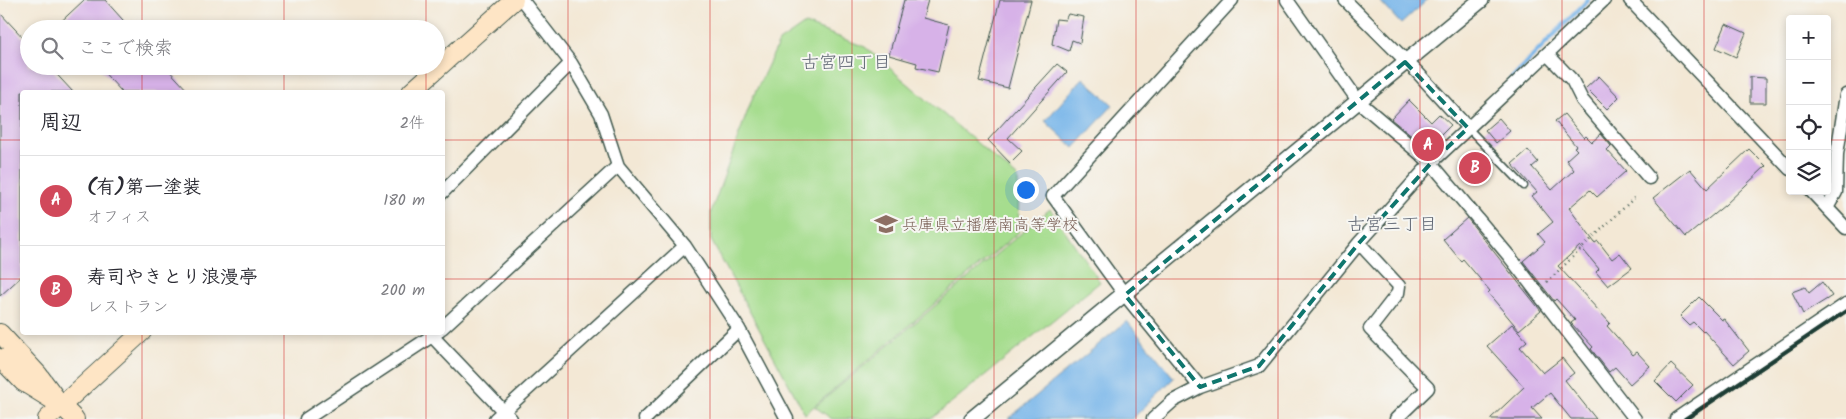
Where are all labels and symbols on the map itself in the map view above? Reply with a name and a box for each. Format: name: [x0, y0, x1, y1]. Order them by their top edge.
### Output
district label: 古宮四丁目: [801, 49, 891, 78]
pin: A: [1412, 126, 1444, 164]
pin: B: [1459, 149, 1491, 187]
your location: [1013, 177, 1039, 203]
school or university icon: 兵庫県立播磨南高等学校: [873, 211, 899, 237]
district label: 古宮三丁目: [1347, 211, 1437, 240]
place label: 兵庫県立播磨南高等学校: [902, 213, 1078, 238]

